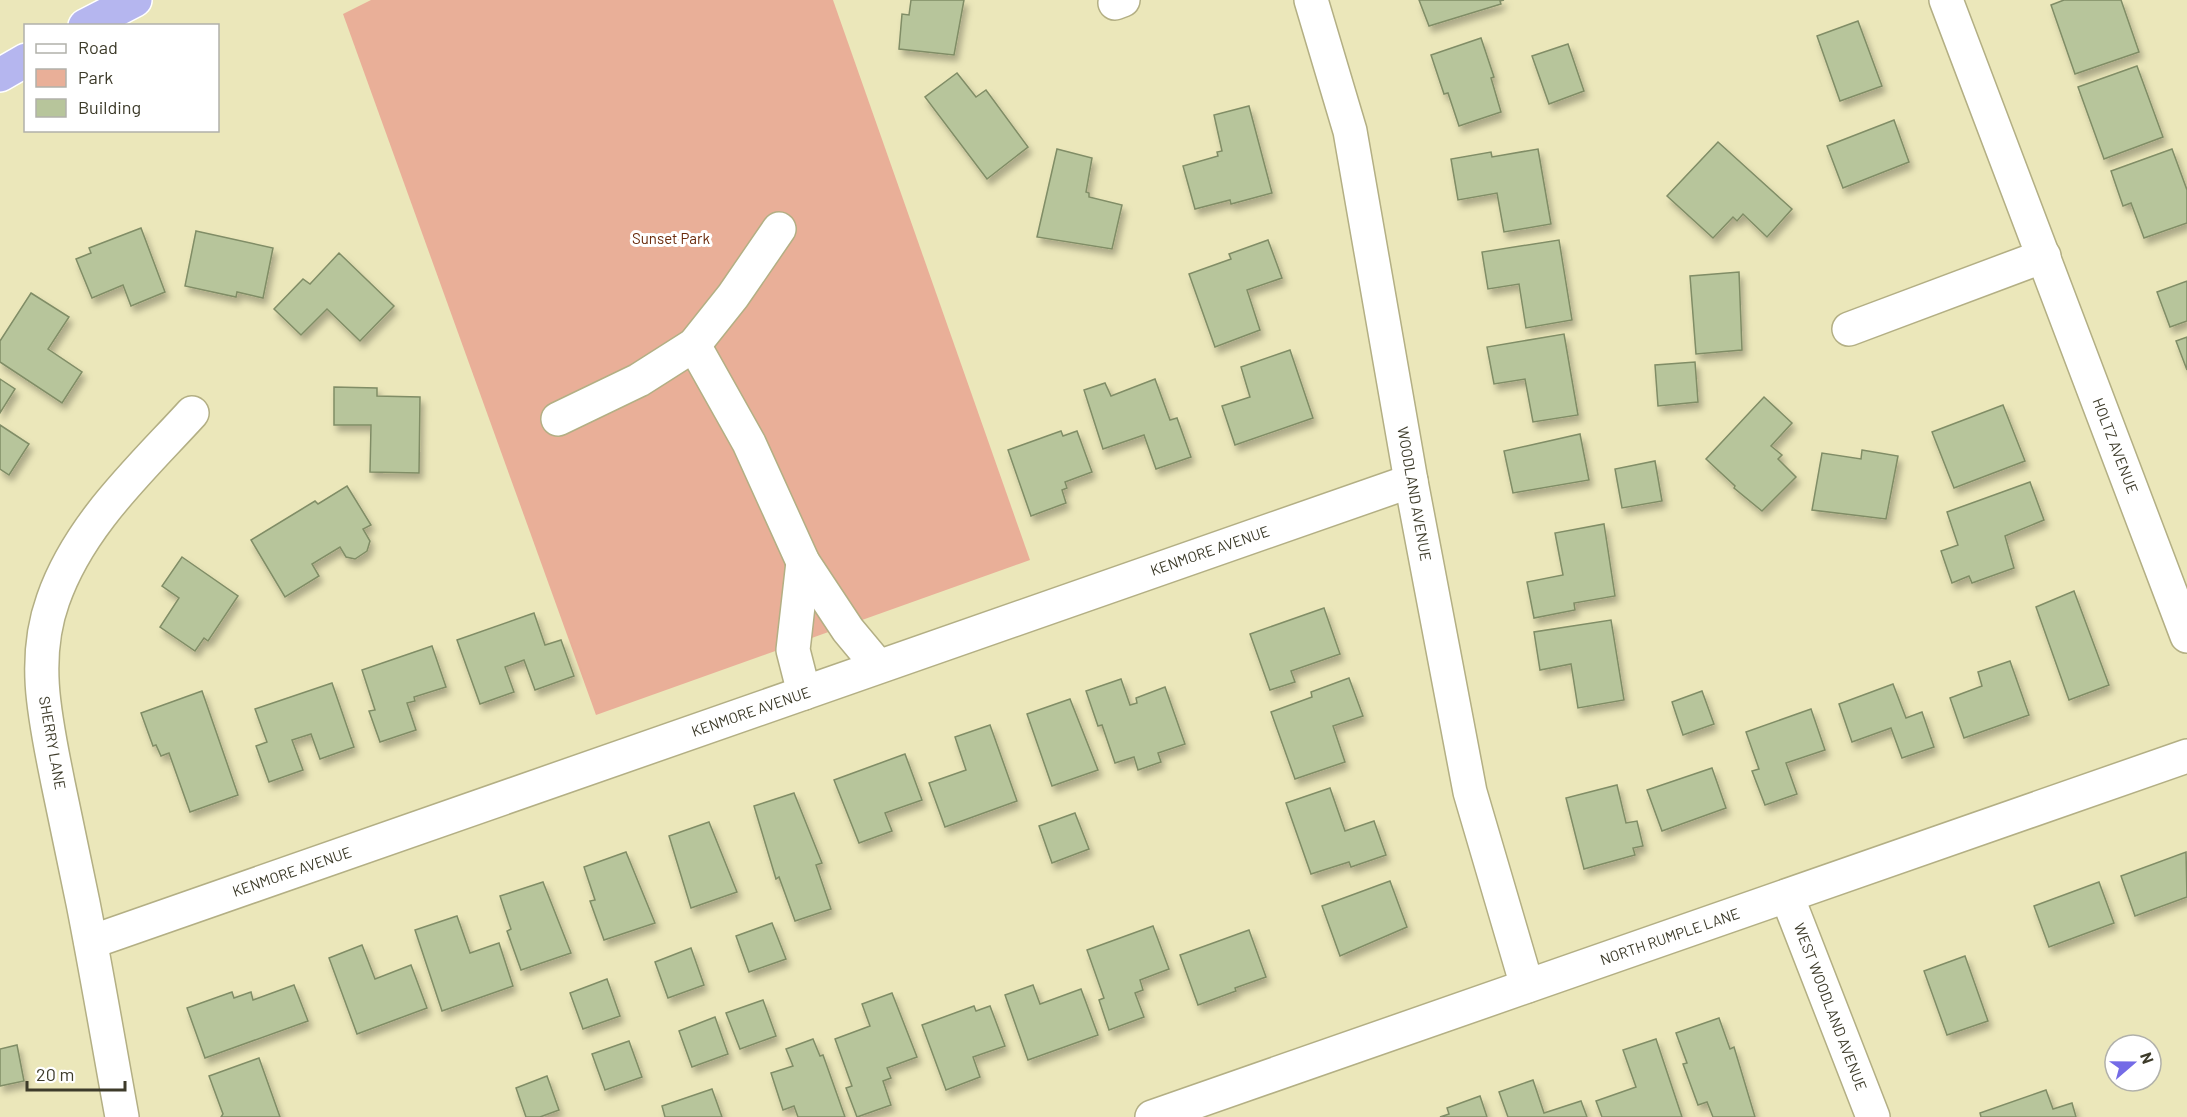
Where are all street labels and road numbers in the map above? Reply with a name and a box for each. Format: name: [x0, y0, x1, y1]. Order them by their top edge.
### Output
street label: HOLTZ AVENUE: [2089, 395, 2142, 496]
street label: WOODLAND AVENUE: [1394, 425, 1436, 562]
street label: KENMORE AVENUE: [1148, 521, 1272, 579]
street label: KENMORE AVENUE: [689, 682, 813, 740]
street label: SHERRY LANE: [36, 695, 70, 791]
street label: KENMORE AVENUE: [230, 842, 354, 900]
street label: NORTH RUMPLE LANE: [1598, 904, 1742, 968]
street label: WEST WOODLAND AVENUE: [1791, 920, 1871, 1093]

